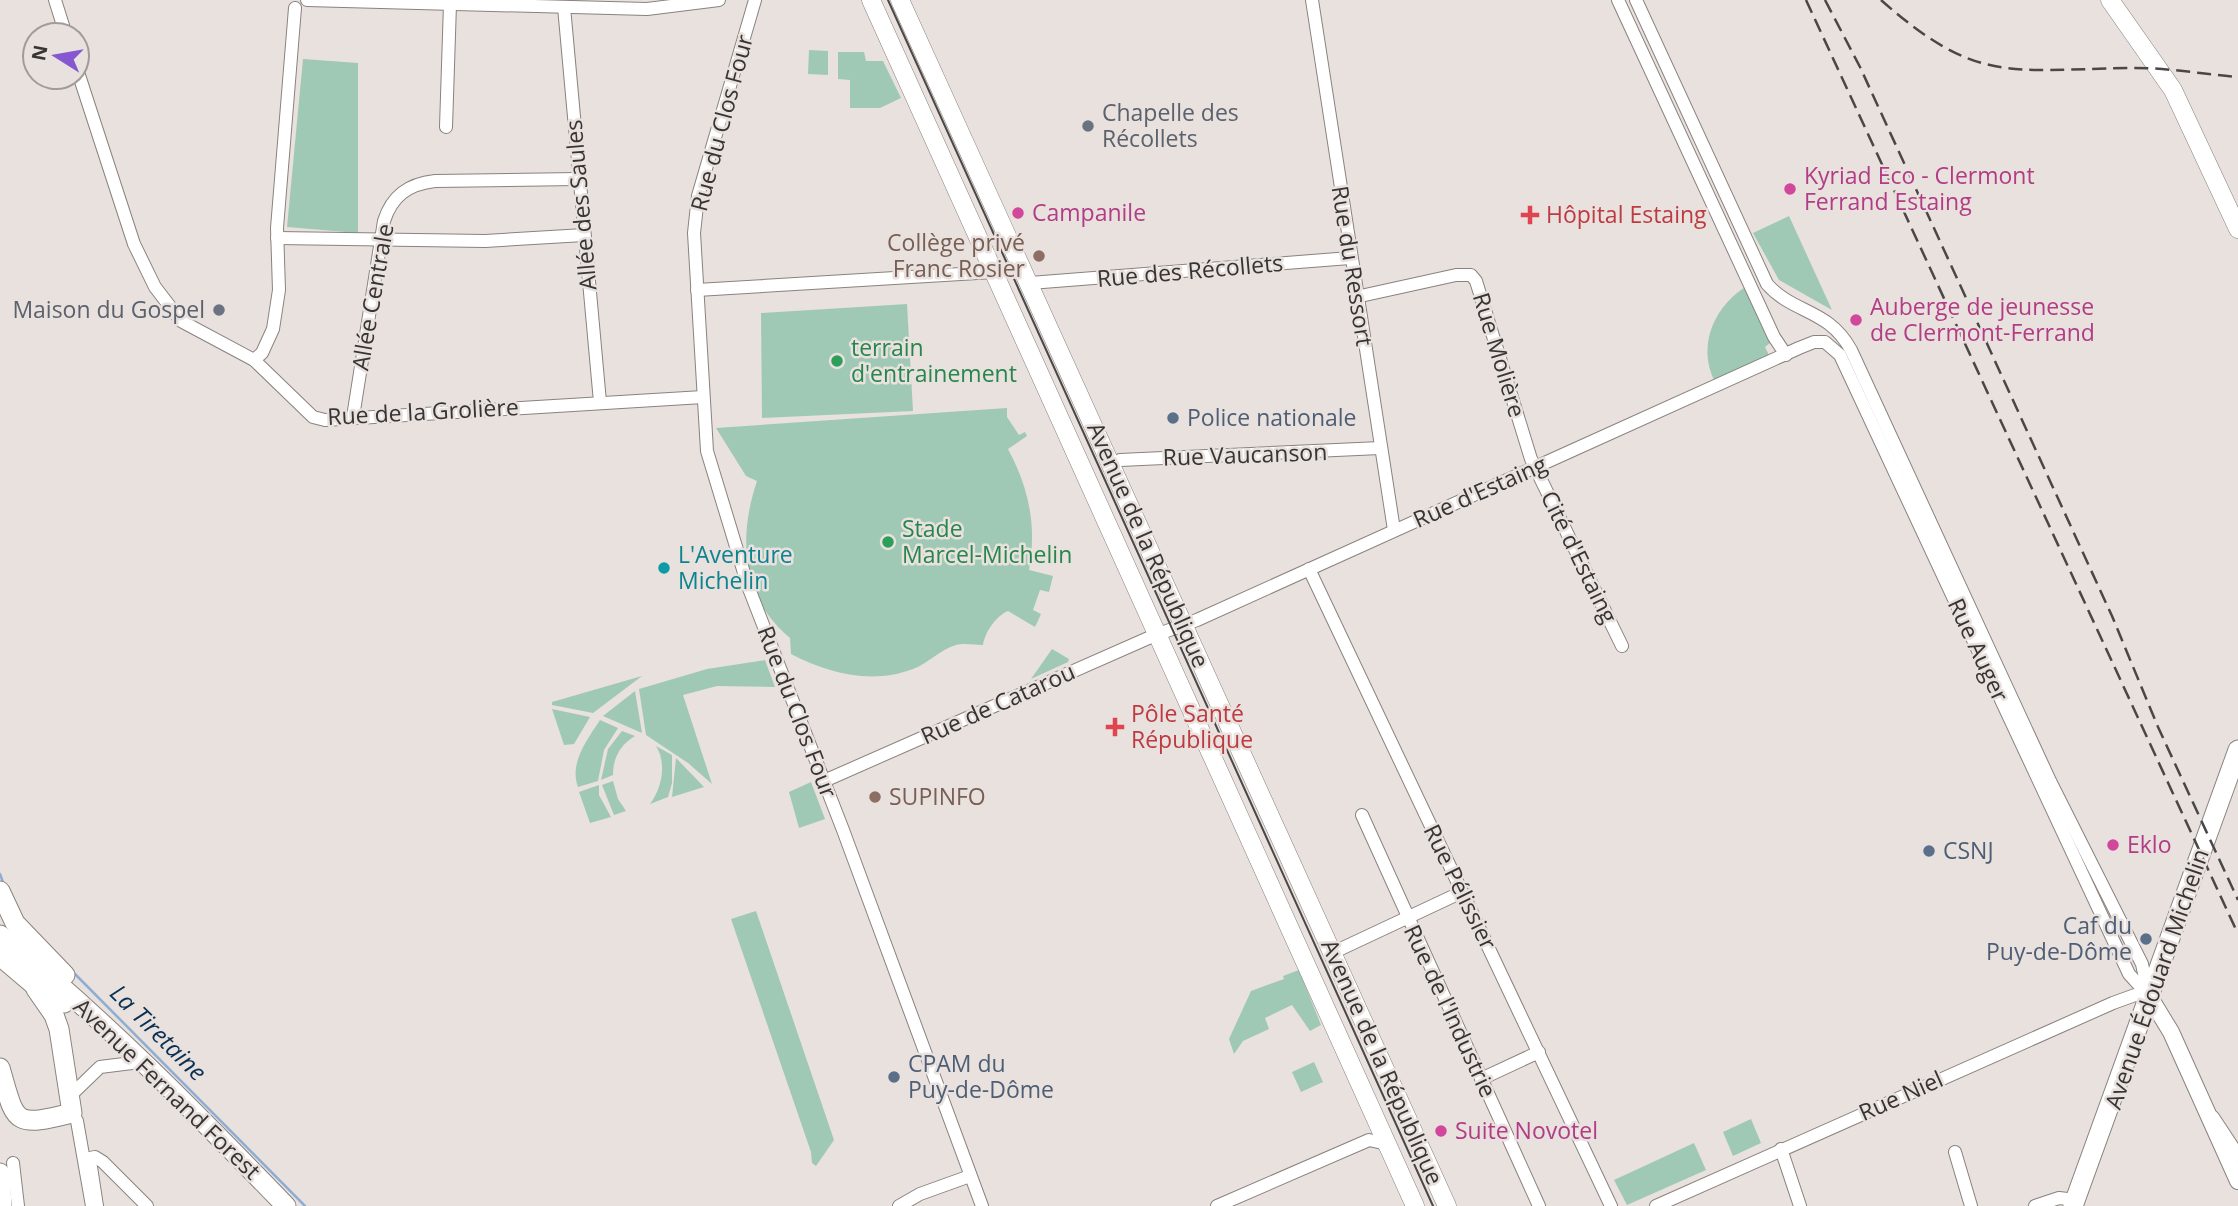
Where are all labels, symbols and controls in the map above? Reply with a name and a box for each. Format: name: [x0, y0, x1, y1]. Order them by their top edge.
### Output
north arrow: [21, 21, 91, 91]
street label: Rue du Clos Four: [682, 30, 760, 215]
text: N: [25, 43, 54, 63]
place label: Chapelle des Récollets: [1102, 96, 1239, 154]
street label: Allée des Saules: [557, 118, 603, 292]
marker: Chapelle des Récollets: [1080, 118, 1096, 134]
place label: Kyriad Eco - Clermont Ferrand Estaing: [1804, 159, 2035, 217]
marker: Kyriad Eco - Clermont Ferrand Estaing: [1782, 181, 1798, 197]
street label: Rue du Ressort: [1325, 183, 1381, 348]
place label: Campanile: [1032, 196, 1146, 228]
place label: Hôpital Estaing: [1546, 198, 1707, 230]
marker: Campanile: [1010, 205, 1026, 221]
marker: Hôpital Estaing: [1520, 205, 1540, 225]
street label: Allée Centrale: [343, 221, 401, 373]
place label: Collège privé Franc Rosier: [887, 226, 1026, 284]
street label: Rue des Récollets: [1095, 246, 1284, 294]
marker: Collège privé Franc Rosier: [1031, 248, 1047, 264]
street label: Rue Molière: [1466, 289, 1534, 421]
place label: Auberge de jeunesse de Clermont-Ferrand: [1870, 290, 2095, 348]
place label: Maison du Gospel: [12, 293, 205, 325]
marker: Maison du Gospel: [211, 302, 227, 318]
marker: Auberge de jeunesse de Clermont-Ferrand: [1848, 312, 1864, 328]
place label: terrain d'entrainement: [851, 331, 1017, 389]
marker: terrain d'entrainement: [829, 353, 845, 369]
street label: Rue de la Grolière: [326, 390, 519, 432]
place label: Police nationale: [1187, 401, 1357, 433]
marker: Police nationale: [1165, 410, 1181, 426]
street label: Avenue de la République: [1080, 417, 1218, 672]
street label: Rue Vaucanson: [1162, 435, 1328, 473]
street label: Rue d'Estaing: [1408, 447, 1552, 535]
street label: Cité d'Estaing: [1534, 485, 1626, 629]
place label: Stade Marcel-Michelin: [902, 512, 1072, 570]
marker: Stade Marcel-Michelin: [880, 534, 896, 550]
place label: L'Aventure Michelin: [678, 538, 793, 596]
marker: L'Aventure Michelin: [656, 560, 672, 576]
street label: Rue Auger: [1941, 593, 2017, 707]
street label: Rue du Clos Four: [750, 621, 846, 803]
street label: Rue de Catarou: [915, 655, 1080, 751]
place label: Pôle Santé République: [1131, 697, 1253, 755]
marker: Pôle Santé République: [1105, 717, 1125, 737]
place label: SUPINFO: [889, 780, 986, 812]
marker: SUPINFO: [867, 789, 883, 805]
street label: Rue Pélissier: [1417, 819, 1505, 955]
place label: Eklo: [2127, 828, 2172, 860]
place label: CSNJ: [1943, 834, 1994, 866]
marker: Eklo: [2105, 837, 2121, 853]
marker: CSNJ: [1921, 843, 1937, 859]
street label: Avenue Édouard Michelin: [2096, 844, 2216, 1113]
place label: Caf du Puy-de-Dôme: [1986, 909, 2132, 967]
street label: Rue de l'Industrie: [1397, 919, 1505, 1102]
marker: Caf du Puy-de-Dôme: [2138, 931, 2154, 947]
street label: Avenue de la République: [1314, 934, 1452, 1189]
water label: La Tiretaine: [104, 976, 215, 1088]
street label: Avenue Fernand Forest: [67, 990, 268, 1186]
place label: CPAM du Puy-de-Dôme: [908, 1047, 1054, 1105]
street label: Rue Niel: [1853, 1062, 1948, 1128]
marker: CPAM du Puy-de-Dôme: [886, 1069, 902, 1085]
place label: Suite Novotel: [1455, 1114, 1598, 1146]
marker: Suite Novotel: [1433, 1123, 1449, 1139]

